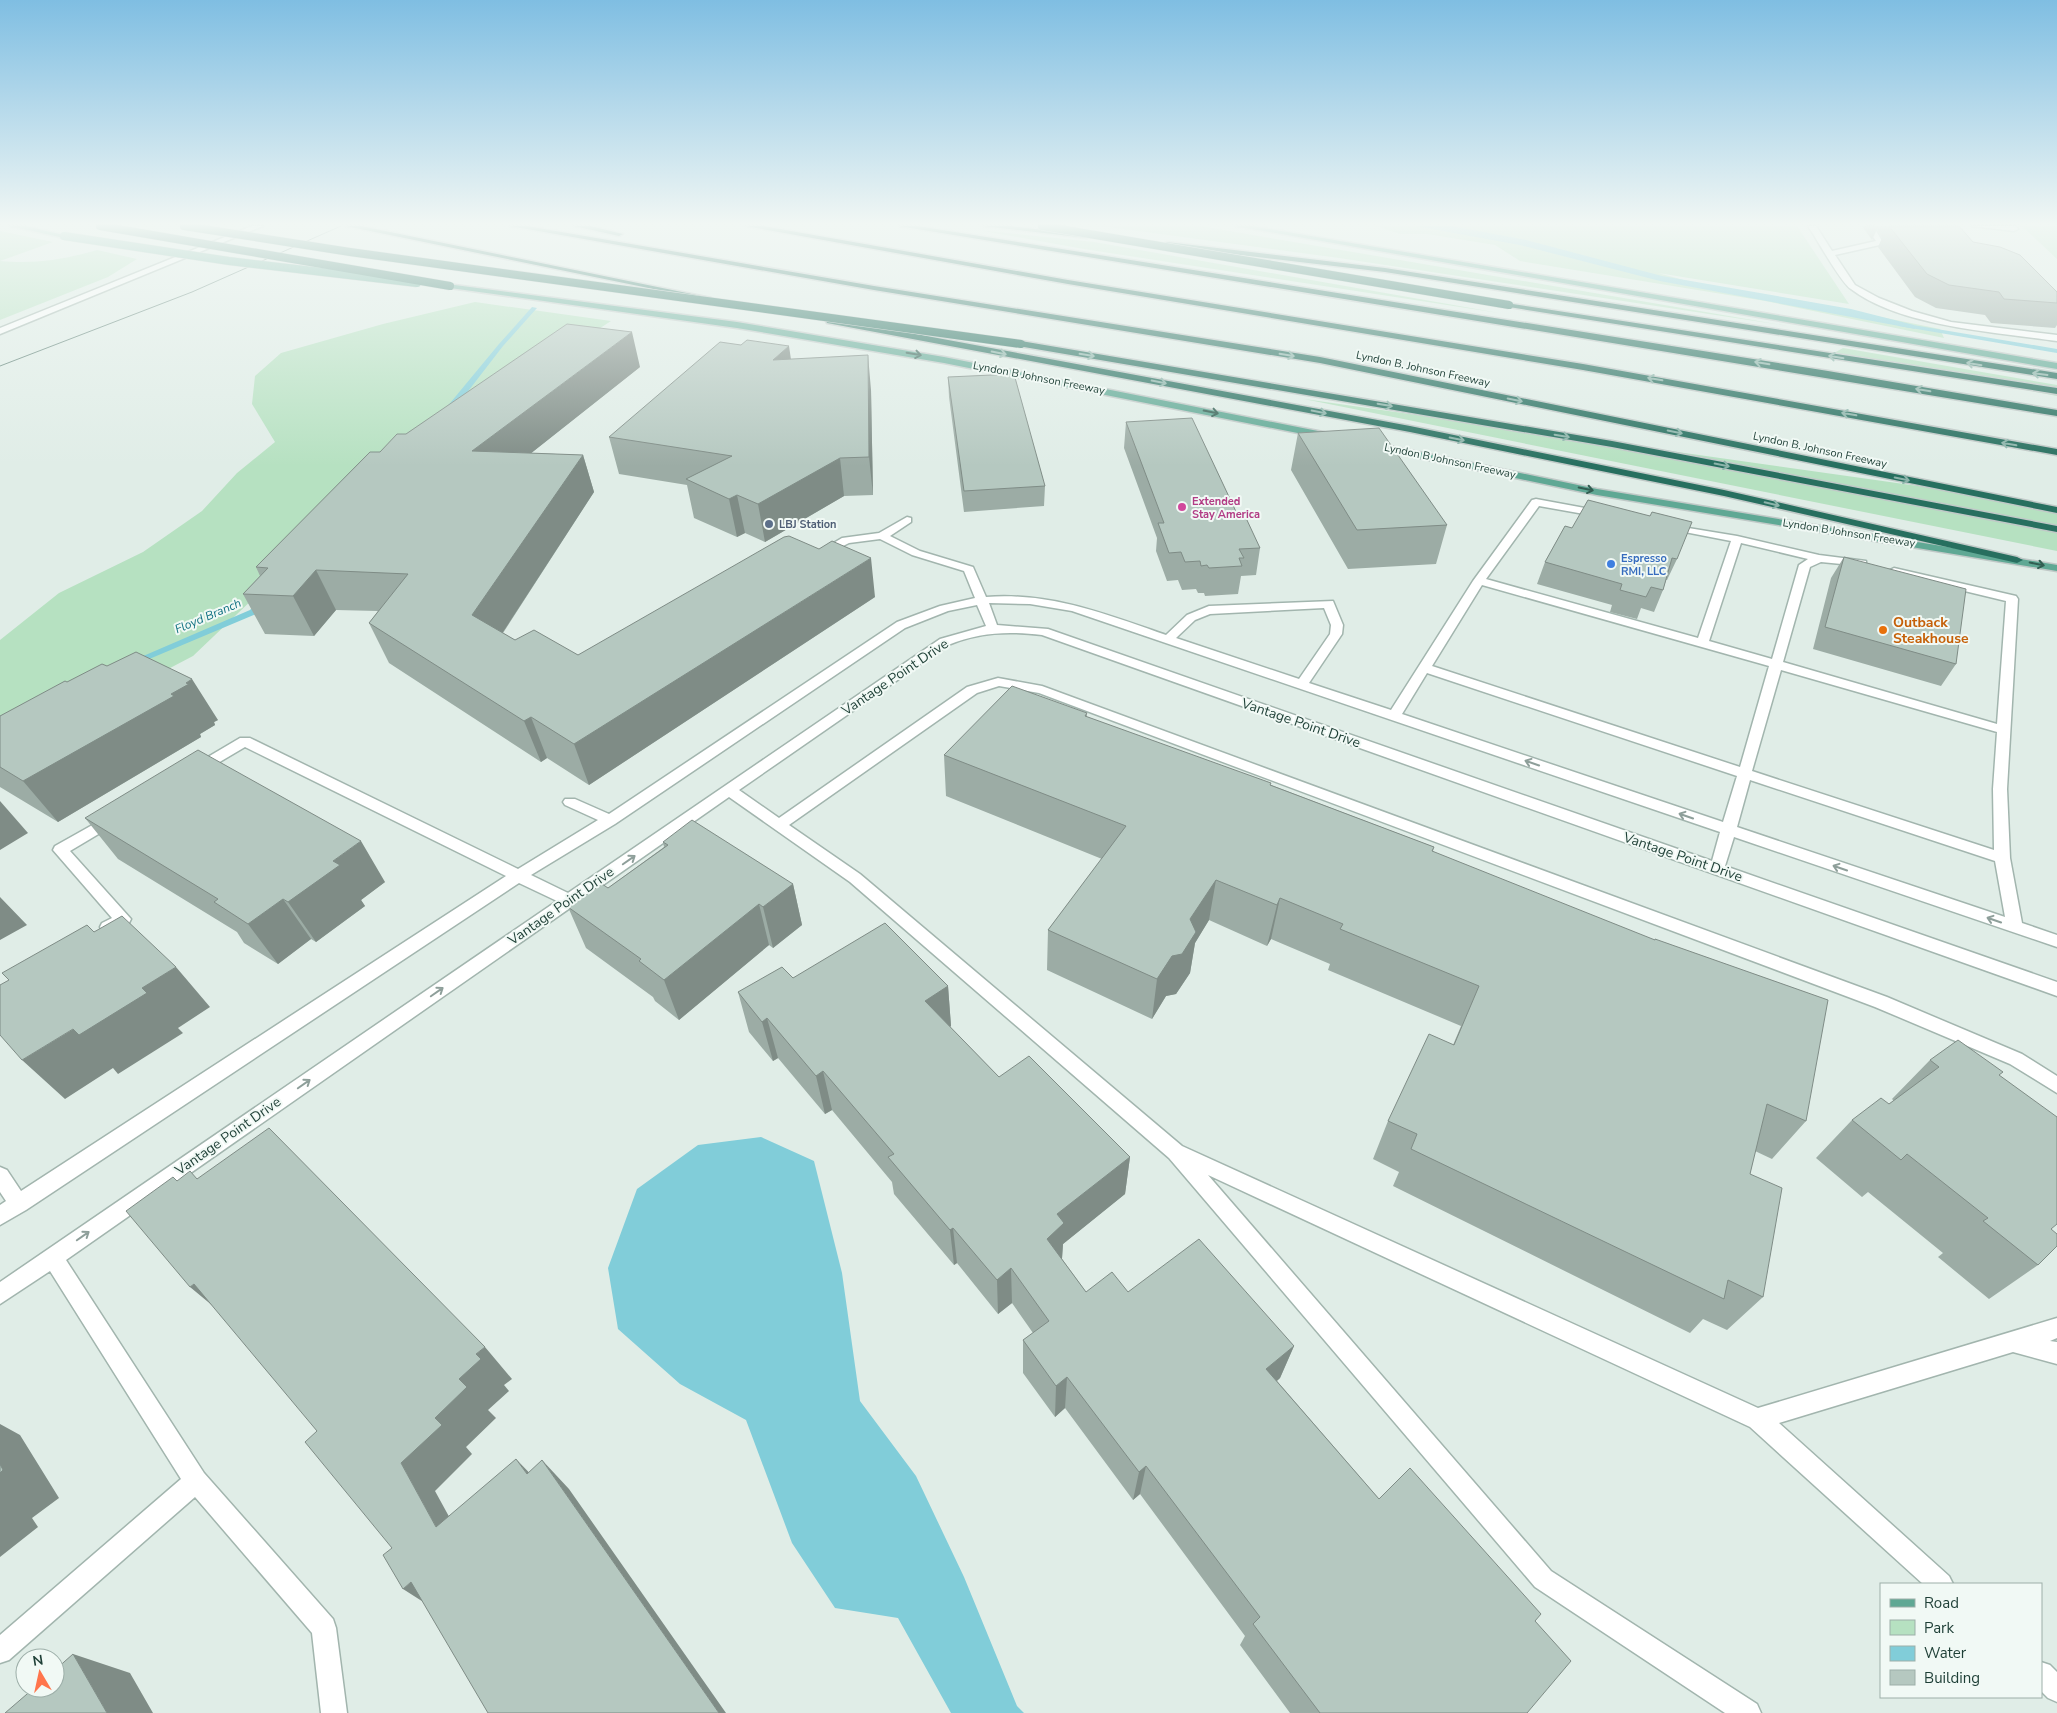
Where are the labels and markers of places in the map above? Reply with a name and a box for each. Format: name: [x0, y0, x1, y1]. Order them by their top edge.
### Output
place label: Extended Stay America: [1192, 494, 1260, 522]
marker: Extended Stay America: [1176, 501, 1188, 513]
place label: LBJ Station: [779, 517, 837, 532]
marker: LBJ Station: [763, 518, 775, 530]
place label: Espresso RMI, LLC: [1621, 551, 1667, 579]
marker: Espresso RMI, LLC: [1605, 558, 1617, 570]
place label: Outback Steakhouse: [1893, 613, 1969, 648]
marker: Outback Steakhouse: [1877, 624, 1889, 636]

